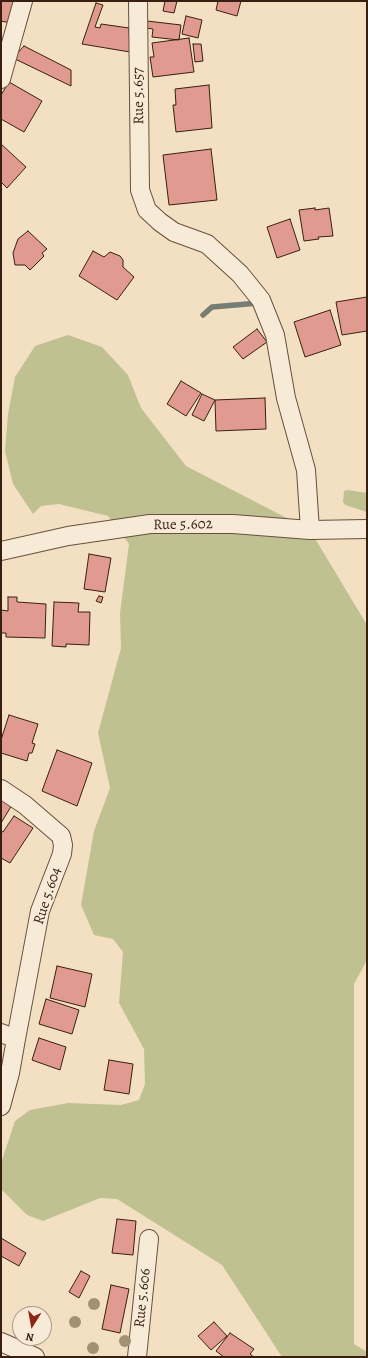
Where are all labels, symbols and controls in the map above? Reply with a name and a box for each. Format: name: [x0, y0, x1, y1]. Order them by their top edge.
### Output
street label: Rue 5.657: [130, 67, 148, 125]
street label: Rue 5.602: [153, 515, 213, 535]
street label: Rue 5.604: [30, 865, 66, 927]
street label: Rue 5.606: [131, 1268, 155, 1328]
north arrow: [12, 1306, 52, 1346]
text: N: [24, 1329, 35, 1345]

